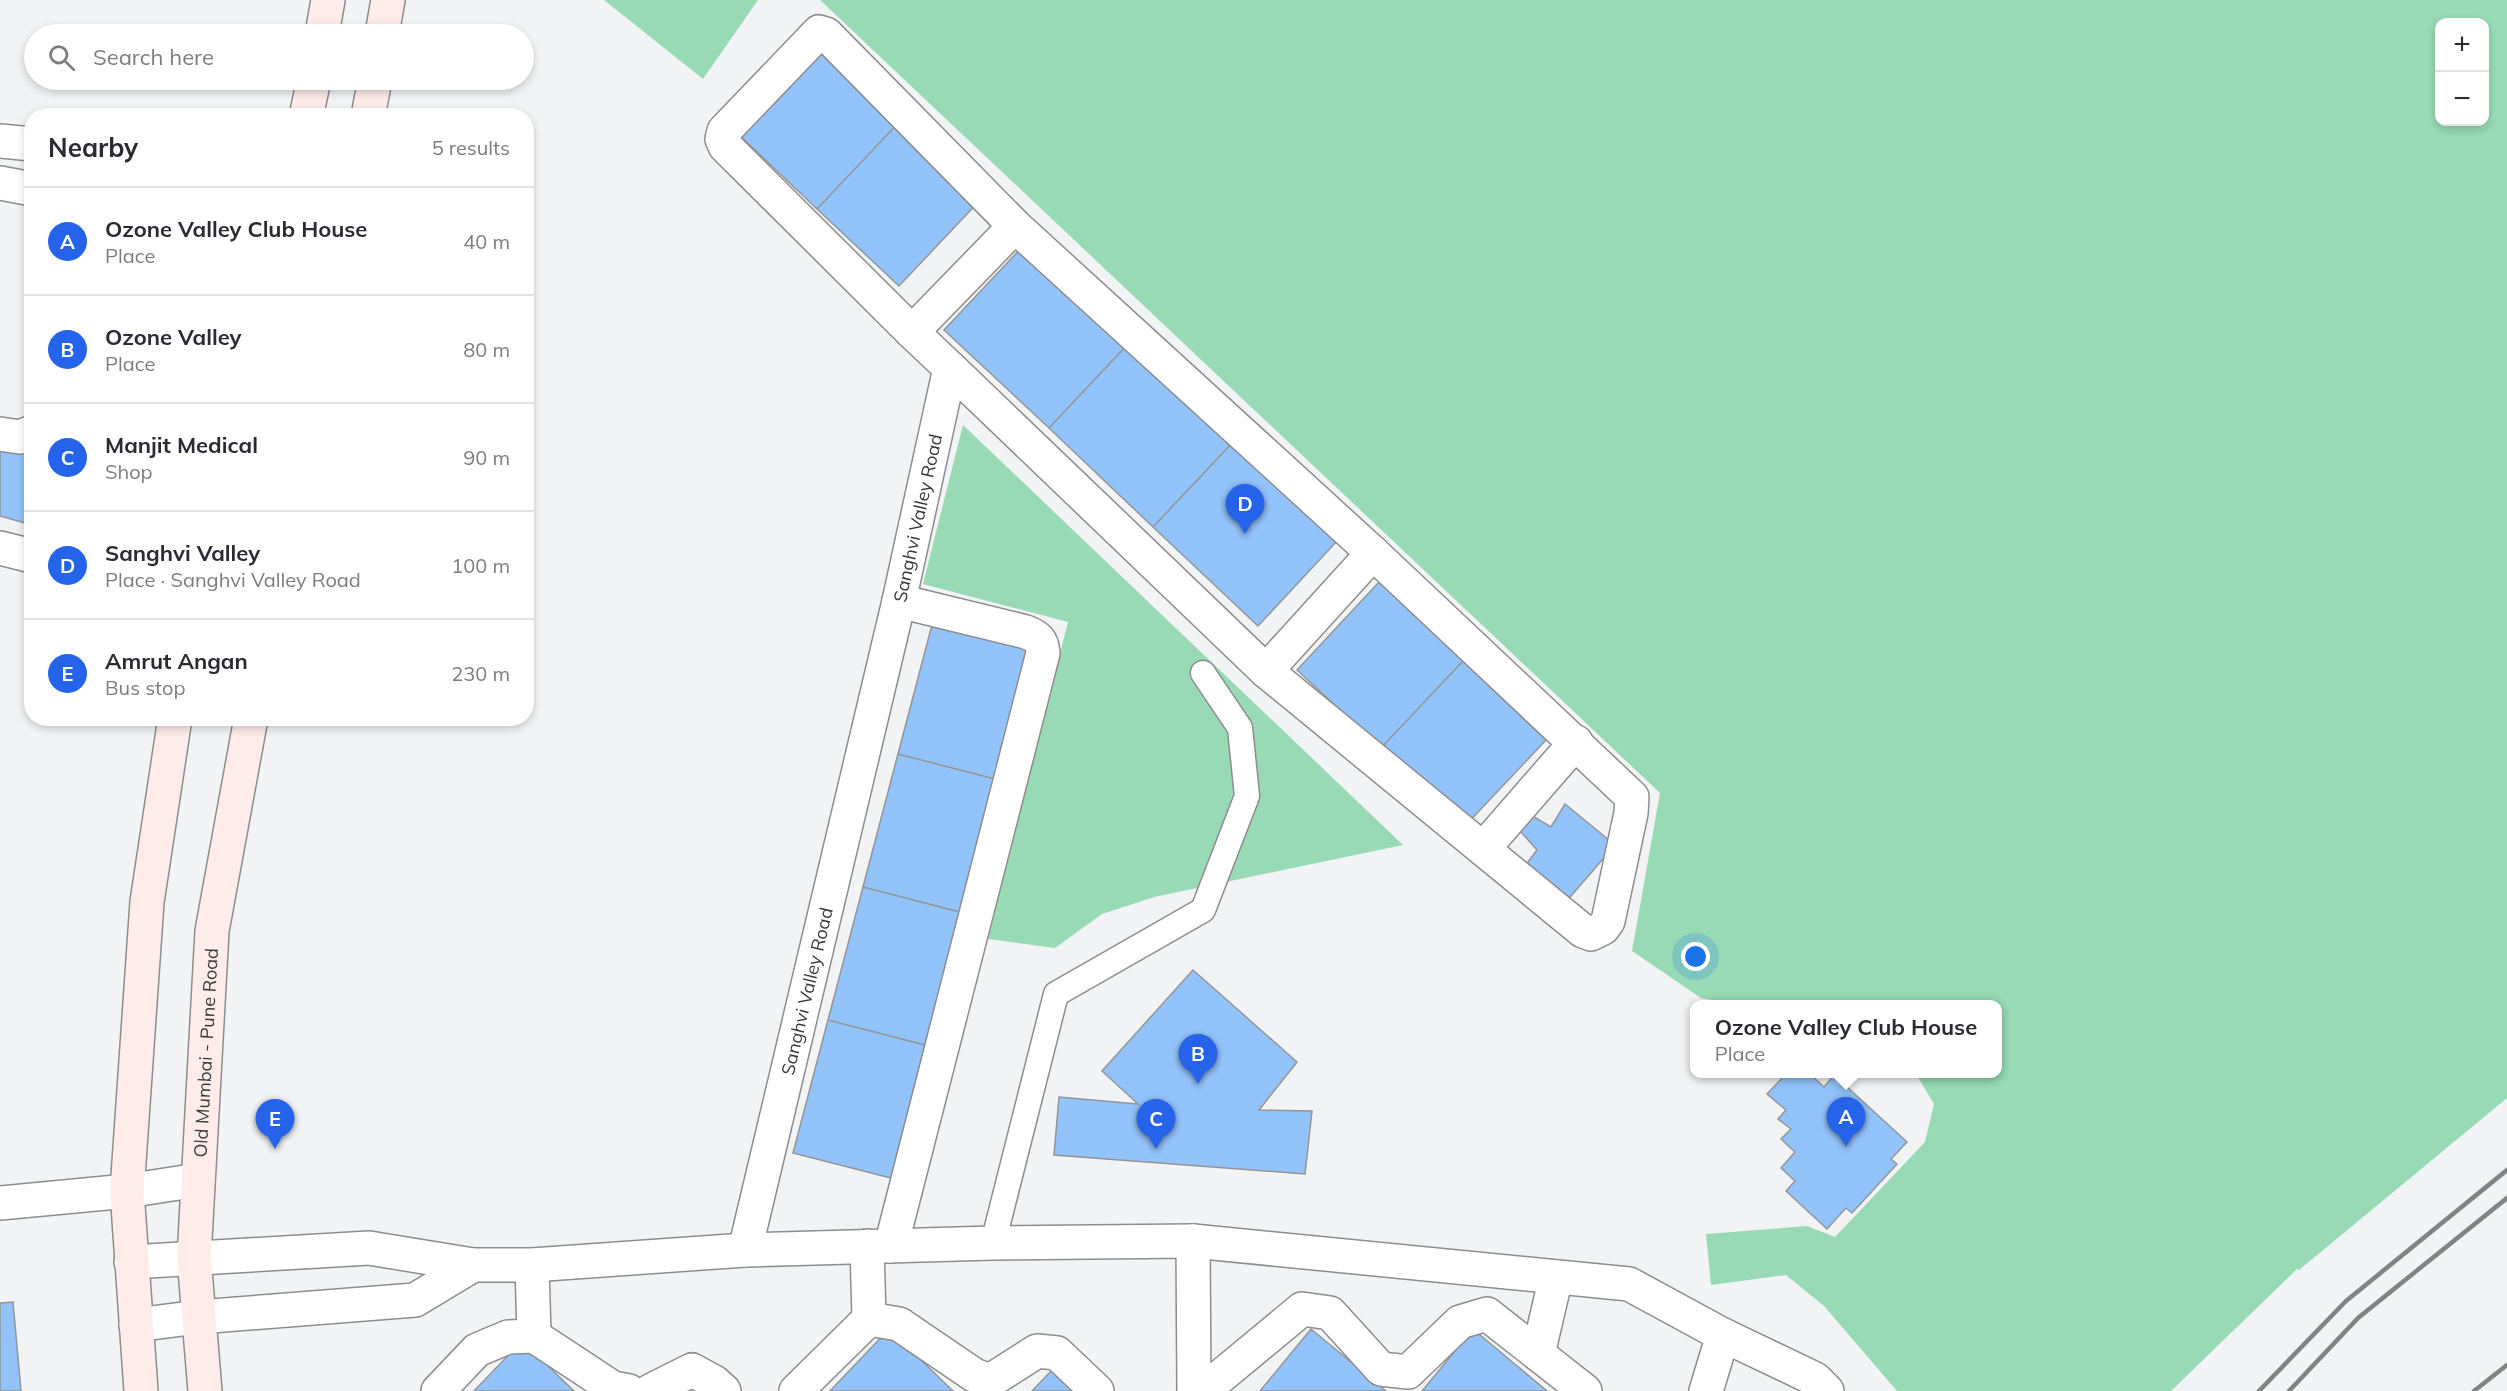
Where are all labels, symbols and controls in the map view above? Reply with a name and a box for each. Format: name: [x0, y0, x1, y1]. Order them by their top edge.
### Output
map controls: [2435, 18, 2489, 126]
button: +: [2435, 18, 2489, 72]
search box: [24, 24, 534, 90]
icon: search: [45, 41, 78, 74]
text: Search here: [93, 43, 214, 71]
button: −: [2435, 72, 2489, 126]
text: Nearby: [48, 131, 138, 164]
text: 5 results: [432, 135, 510, 160]
text: Ozone Valley Club House: [105, 215, 367, 243]
text: A: [60, 229, 75, 254]
text: 40 m: [463, 229, 510, 254]
text: Place: [105, 243, 155, 268]
text: Ozone Valley: [105, 323, 242, 351]
text: B: [61, 337, 74, 362]
text: 80 m: [463, 337, 510, 362]
text: Place: [105, 351, 155, 376]
text: Manjit Medical: [105, 431, 258, 459]
street label: Sanghvi Valley Road: [888, 432, 947, 604]
text: C: [61, 445, 74, 470]
text: 90 m: [463, 445, 510, 470]
text: Shop: [105, 459, 153, 484]
pin: D: [1226, 484, 1264, 534]
text: Sanghvi Valley: [105, 539, 260, 567]
text: D: [60, 553, 75, 578]
text: 100 m: [451, 553, 510, 578]
text: Place · Sanghvi Valley Road: [105, 567, 361, 592]
text: Amrut Angan: [105, 647, 248, 675]
text: E: [62, 661, 73, 686]
text: 230 m: [451, 661, 510, 686]
text: Bus stop: [105, 675, 185, 700]
street label: Sanghvi Valley Road: [775, 905, 837, 1077]
your location: [1681, 942, 1710, 971]
street label: Old Mumbai - Pune Road: [188, 947, 223, 1158]
popup: [1690, 1000, 2002, 1078]
text: Ozone Valley Club House: [1715, 1013, 1977, 1041]
pin: B: [1178, 1034, 1218, 1084]
text: Place: [1715, 1041, 1765, 1066]
pin: A: [1826, 1098, 1866, 1147]
pin: E: [256, 1100, 294, 1149]
pin: C: [1136, 1100, 1176, 1149]

